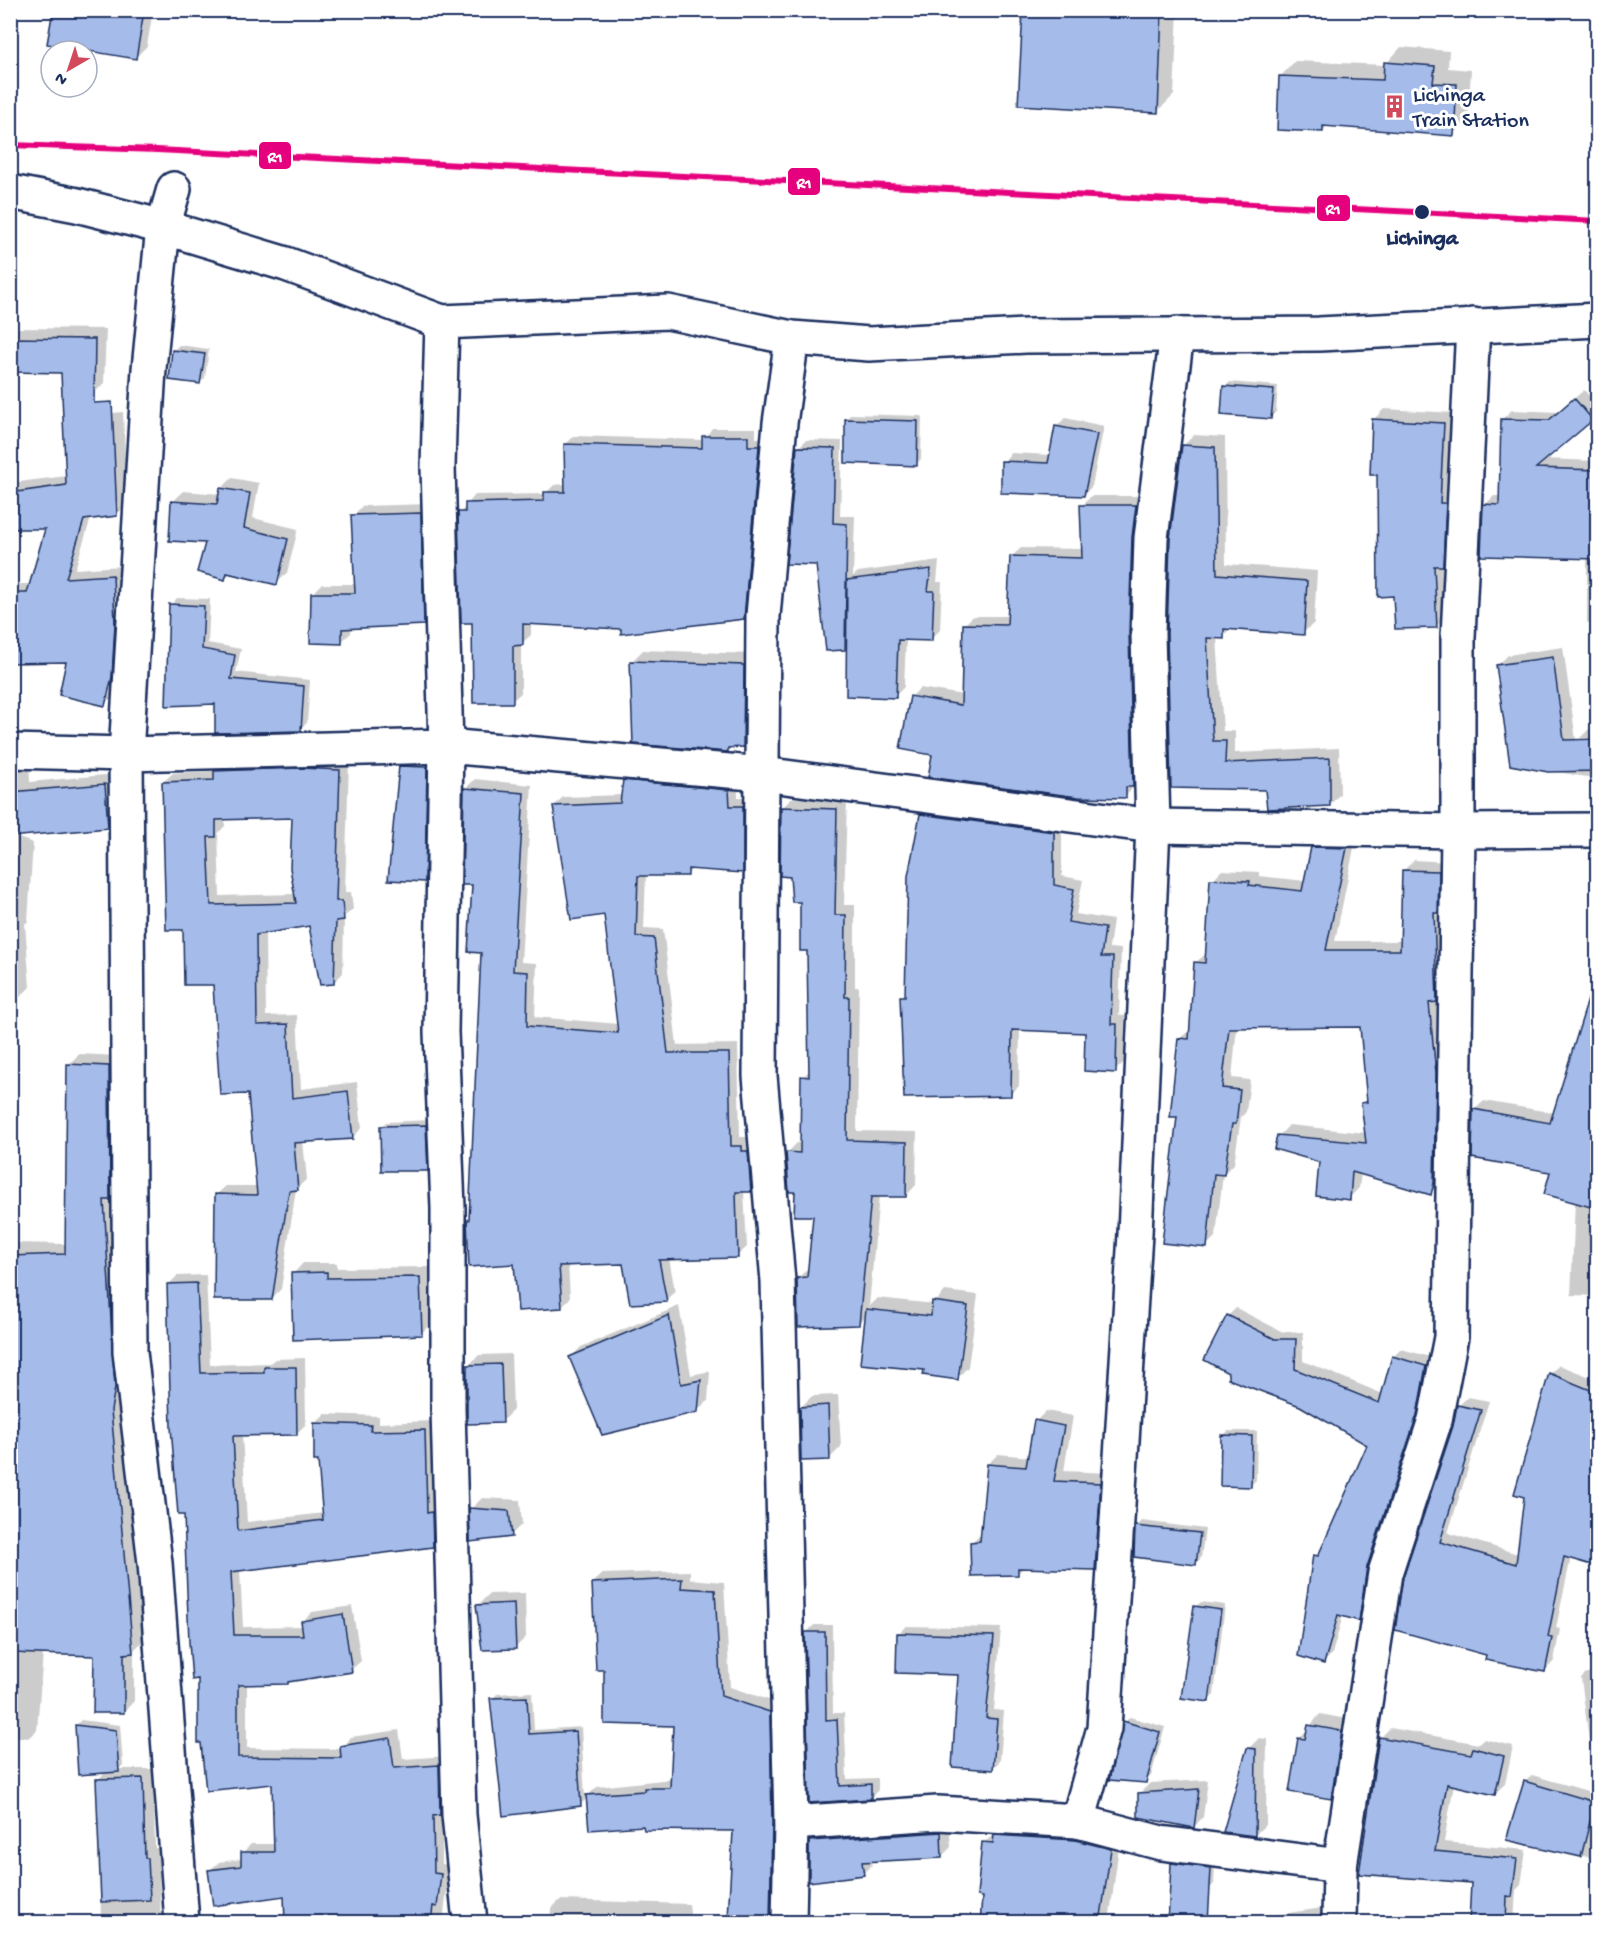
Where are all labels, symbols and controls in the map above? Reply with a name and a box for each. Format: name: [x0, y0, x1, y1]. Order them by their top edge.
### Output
north arrow: [39, 39, 99, 99]
text: N: [51, 67, 72, 89]
place label: Lichinga Train Station: [1411, 84, 1529, 135]
building icon: Lichinga Train Station: [1382, 93, 1408, 119]
line badge: R1: [258, 141, 292, 170]
text: R1: [267, 150, 282, 169]
line badge: R1: [787, 167, 821, 196]
text: R1: [796, 176, 811, 195]
line badge: R1: [1316, 194, 1351, 222]
text: R1: [1325, 202, 1340, 221]
marker: Lichinga: [1413, 203, 1431, 221]
place label: Lichinga: [1386, 227, 1460, 253]

